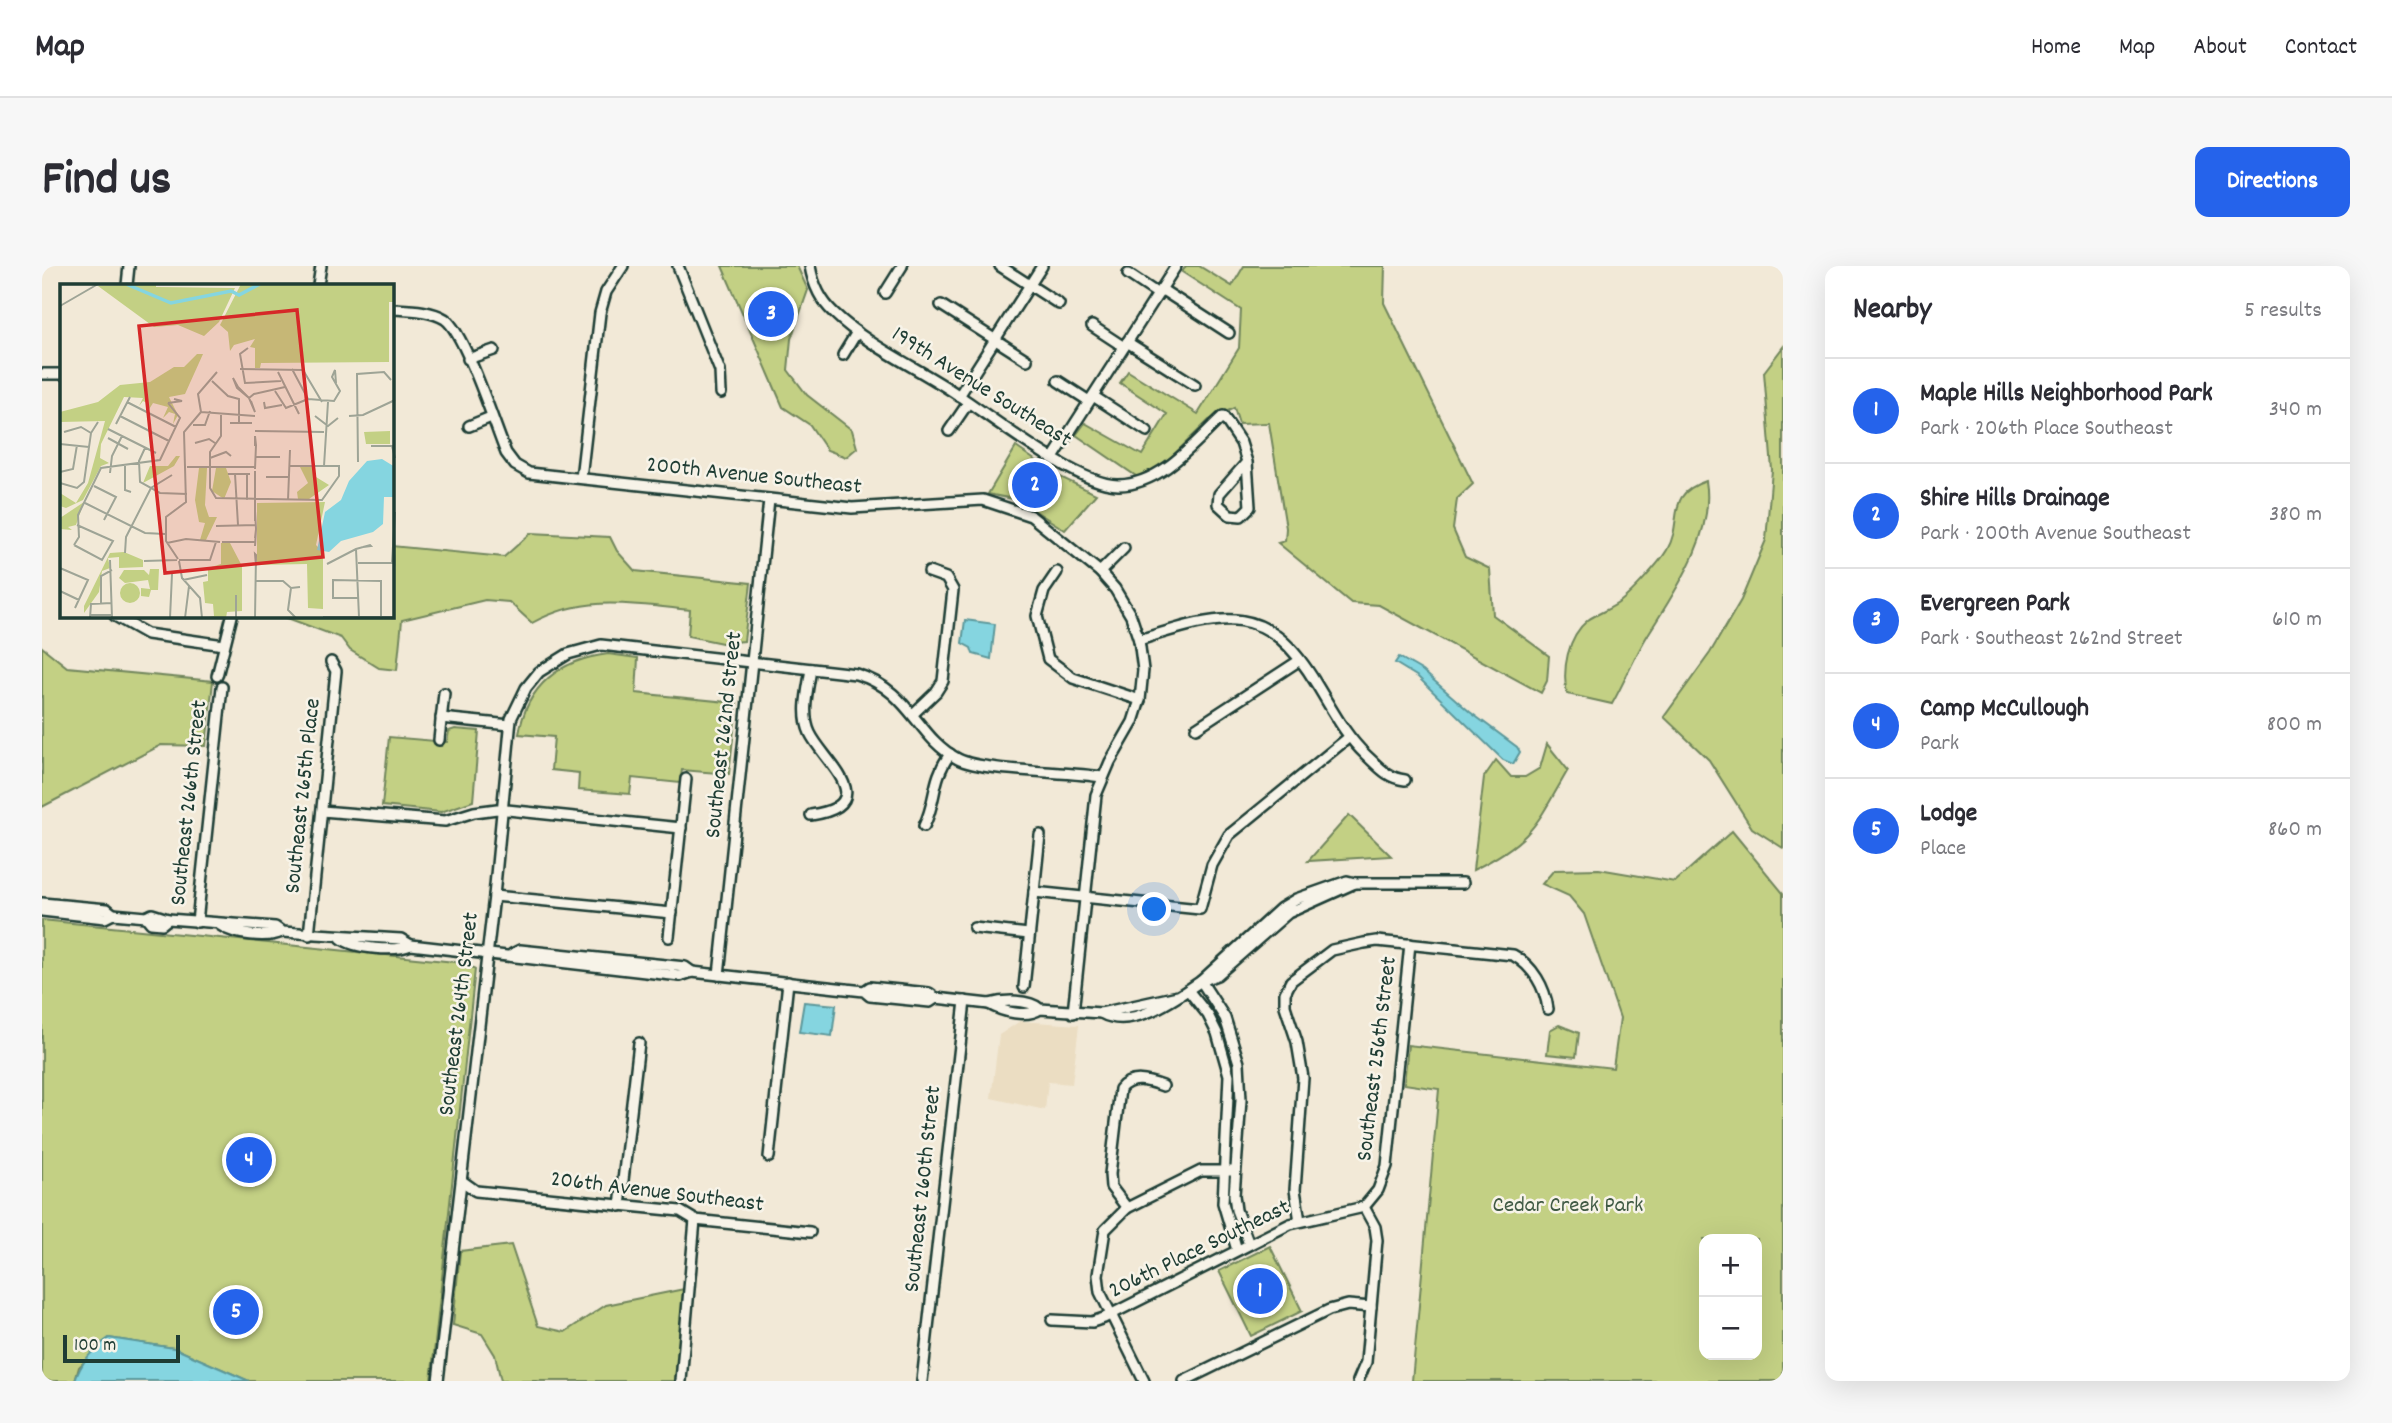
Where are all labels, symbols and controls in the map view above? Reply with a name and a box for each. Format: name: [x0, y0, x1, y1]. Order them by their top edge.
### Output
text: Map: [35, 25, 85, 72]
text: Home: [2031, 31, 2081, 65]
text: Map: [2119, 31, 2155, 65]
text: About: [2193, 31, 2247, 65]
text: Contact: [2285, 31, 2357, 65]
text: Find us: [42, 147, 171, 217]
button: Directions: [2195, 147, 2350, 217]
inset map: [60, 284, 394, 618]
pin: 3: [748, 288, 794, 340]
text: Nearby: [1853, 290, 1931, 333]
text: 5 results: [2244, 295, 2322, 328]
street label: 199th Avenue Southeast: [884, 319, 1078, 457]
text: Maple Hills Neighborhood Park: [1920, 376, 2213, 413]
text: 1: [1873, 394, 1879, 427]
text: 340 m: [2269, 394, 2322, 427]
text: Park · 206th Place Southeast: [1920, 413, 2173, 446]
street label: 200th Avenue Southeast: [645, 449, 863, 505]
pin: 2: [1012, 459, 1058, 511]
text: Shire Hills Drainage: [1920, 481, 2110, 518]
text: 2: [1871, 499, 1881, 532]
text: 380 m: [2269, 499, 2322, 532]
text: Park · 200th Avenue Southeast: [1920, 518, 2191, 551]
text: Evergreen Park: [1920, 586, 2070, 623]
text: 3: [1871, 604, 1881, 637]
text: 610 m: [2272, 604, 2322, 637]
text: Park · Southeast 262nd Street: [1920, 623, 2183, 656]
street label: Southeast 262nd Street: [698, 630, 752, 840]
text: Camp McCullough: [1920, 691, 2089, 728]
street label: Southeast 265th Place: [277, 697, 331, 895]
street label: Southeast 266th Street: [163, 699, 217, 907]
text: 4: [1871, 709, 1881, 742]
text: 800 m: [2267, 709, 2322, 742]
text: Park: [1920, 728, 1959, 761]
text: Lodge: [1920, 796, 1977, 833]
text: 5: [1871, 814, 1881, 847]
text: 860 m: [2268, 814, 2322, 847]
text: Place: [1920, 833, 1966, 866]
your location: [1137, 892, 1171, 926]
street label: Southeast 264th Street: [431, 910, 489, 1118]
street label: Southeast 256th Street: [1349, 955, 1407, 1163]
street label: Southeast 260th Street: [897, 1084, 951, 1294]
pin: 4: [226, 1134, 272, 1186]
street label: 206th Avenue Southeast: [548, 1164, 766, 1222]
park label: Cedar Creek Park: [1493, 1190, 1643, 1223]
street label: 206th Place Southeast: [1104, 1192, 1296, 1308]
map controls: [1699, 1234, 1762, 1360]
button: +: [1699, 1234, 1762, 1297]
pin: 1: [1237, 1265, 1283, 1317]
pin: 5: [213, 1286, 259, 1338]
button: −: [1699, 1297, 1762, 1360]
scale bar: [63, 1332, 180, 1364]
text: 100 m: [74, 1333, 116, 1360]

